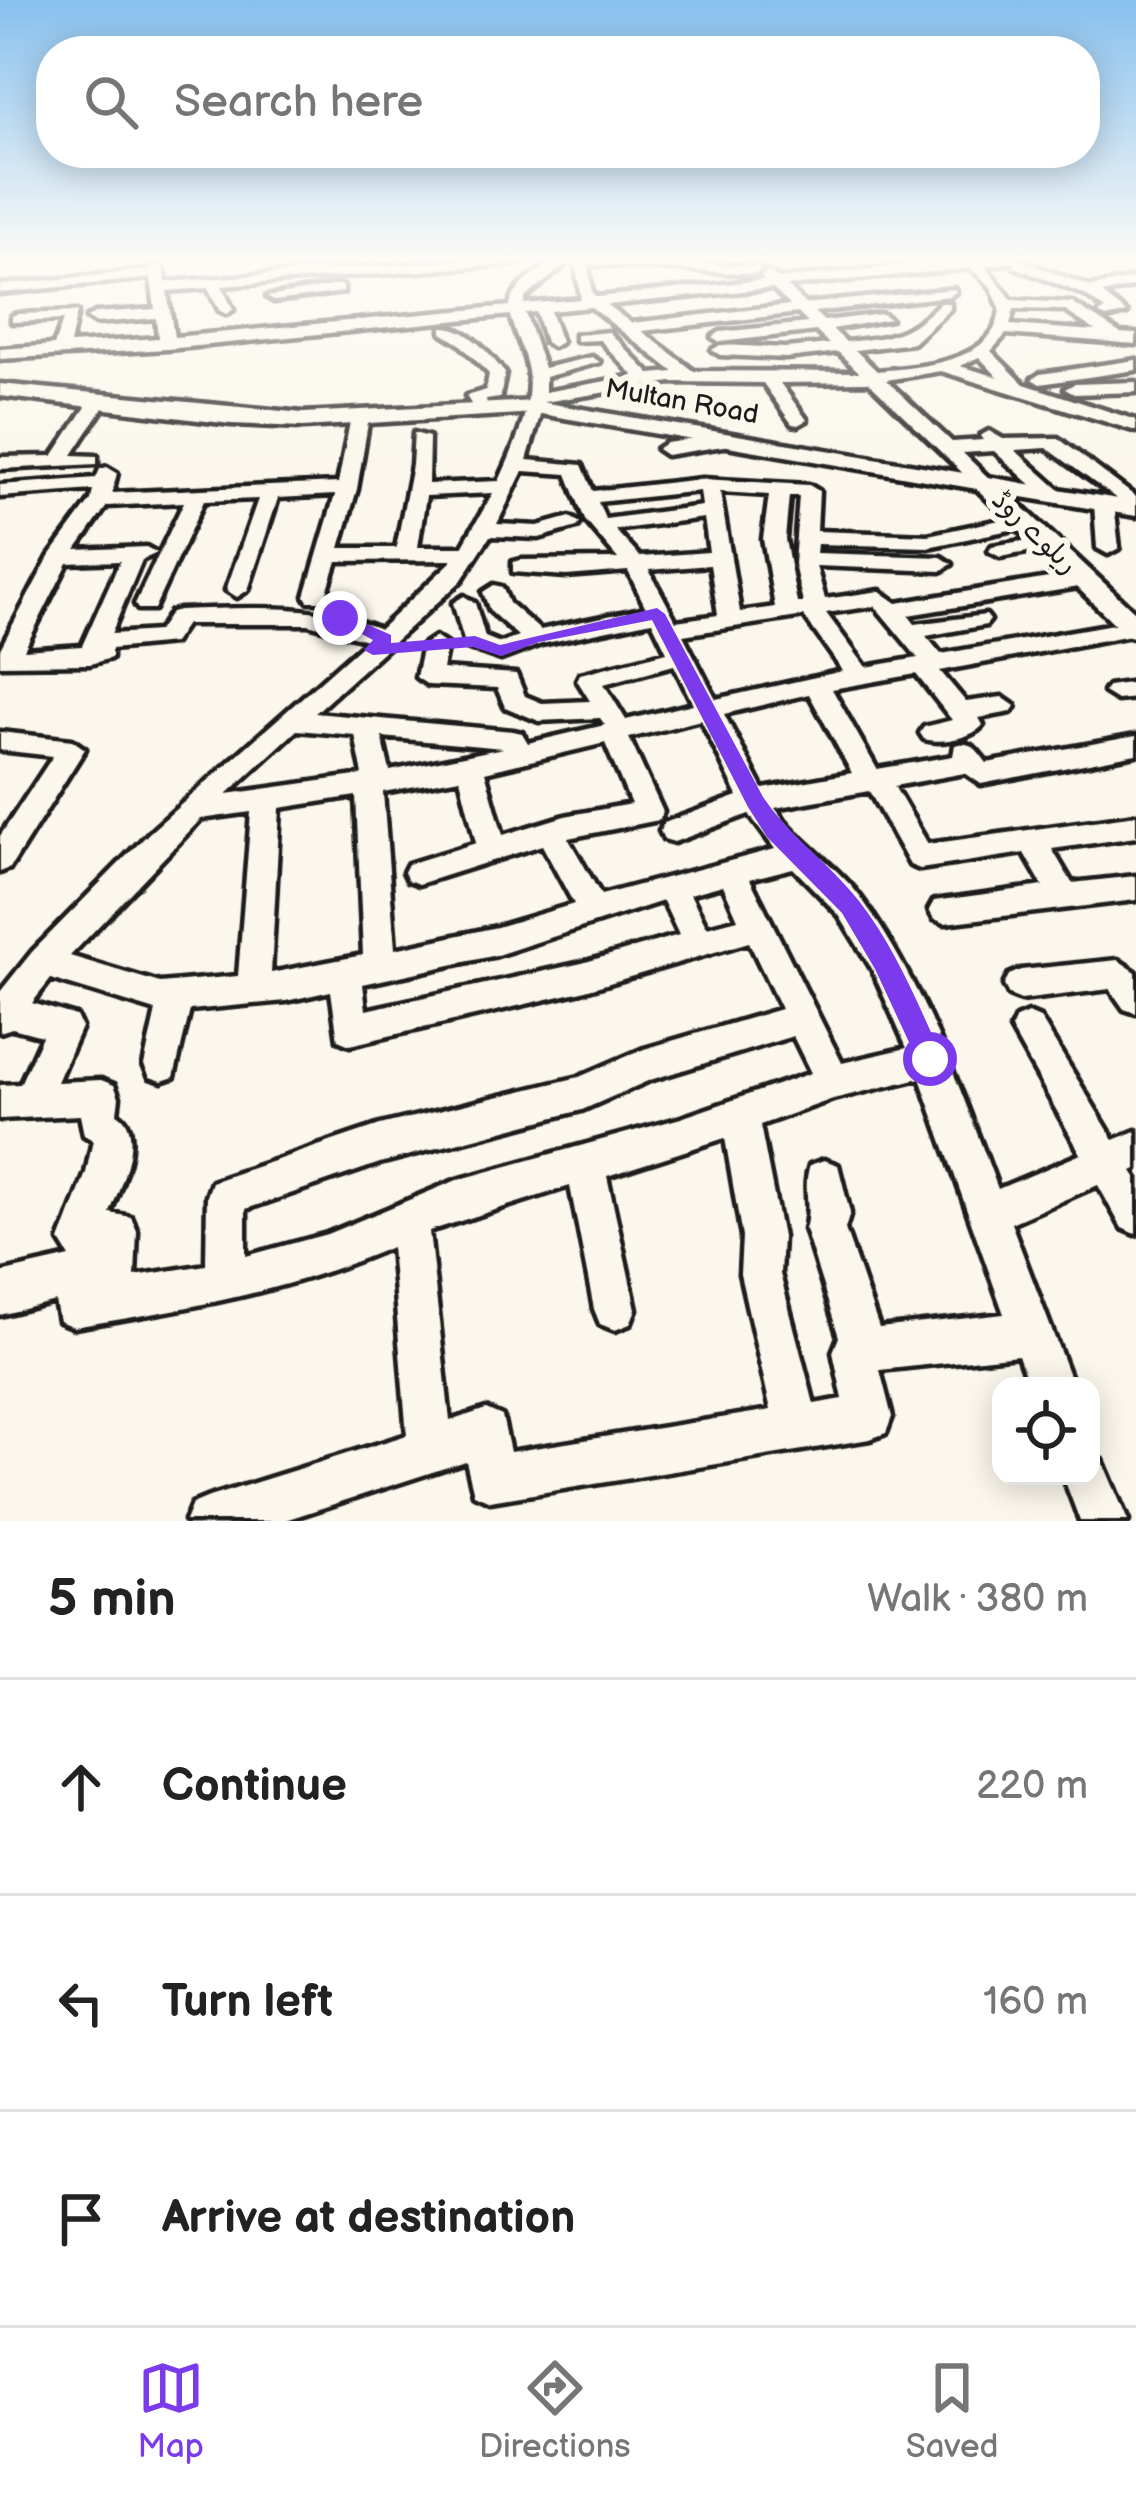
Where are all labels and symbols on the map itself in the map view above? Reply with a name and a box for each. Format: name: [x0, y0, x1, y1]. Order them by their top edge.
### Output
street label: Multan Road: [603, 373, 761, 431]
street label: ریلوے روڈ: [984, 484, 1084, 582]
route end: [313, 591, 367, 645]
route start: [903, 1032, 957, 1086]

